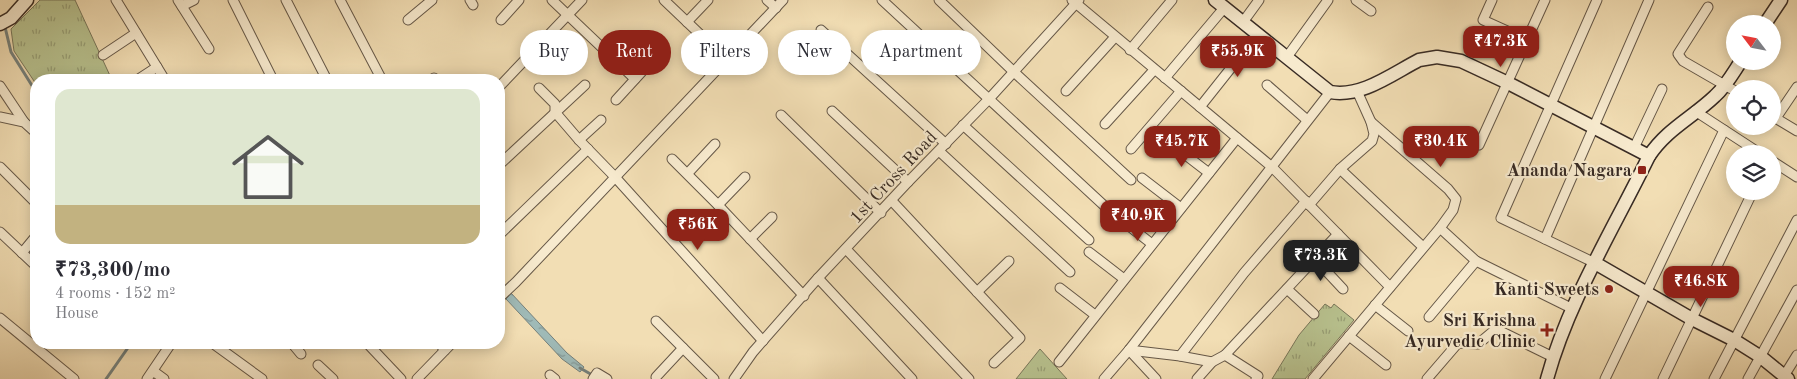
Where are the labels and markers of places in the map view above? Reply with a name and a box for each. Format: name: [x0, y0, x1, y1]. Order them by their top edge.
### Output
pin: ₹47.3K: [1460, 26, 1542, 68]
pin: ₹55.9K: [1197, 36, 1279, 78]
pin: ₹45.7K: [1141, 126, 1223, 168]
pin: ₹30.4K: [1400, 126, 1482, 168]
place label: Ananda Nagara: [1506, 162, 1632, 180]
marker: Ananda Nagara: [1636, 164, 1648, 176]
pin: ₹40.9K: [1097, 200, 1179, 242]
pin: ₹56K: [668, 208, 728, 251]
pin: ₹73.3K: [1280, 240, 1362, 282]
pin: ₹46.8K: [1660, 266, 1742, 308]
place label: Kanti Sweets: [1494, 281, 1599, 299]
marker: Kanti Sweets: [1603, 283, 1615, 295]
place label: Sri Krishna Ayurvedic Clinic: [1404, 312, 1536, 351]
marker: Sri Krishna Ayurvedic Clinic: [1540, 323, 1554, 337]

